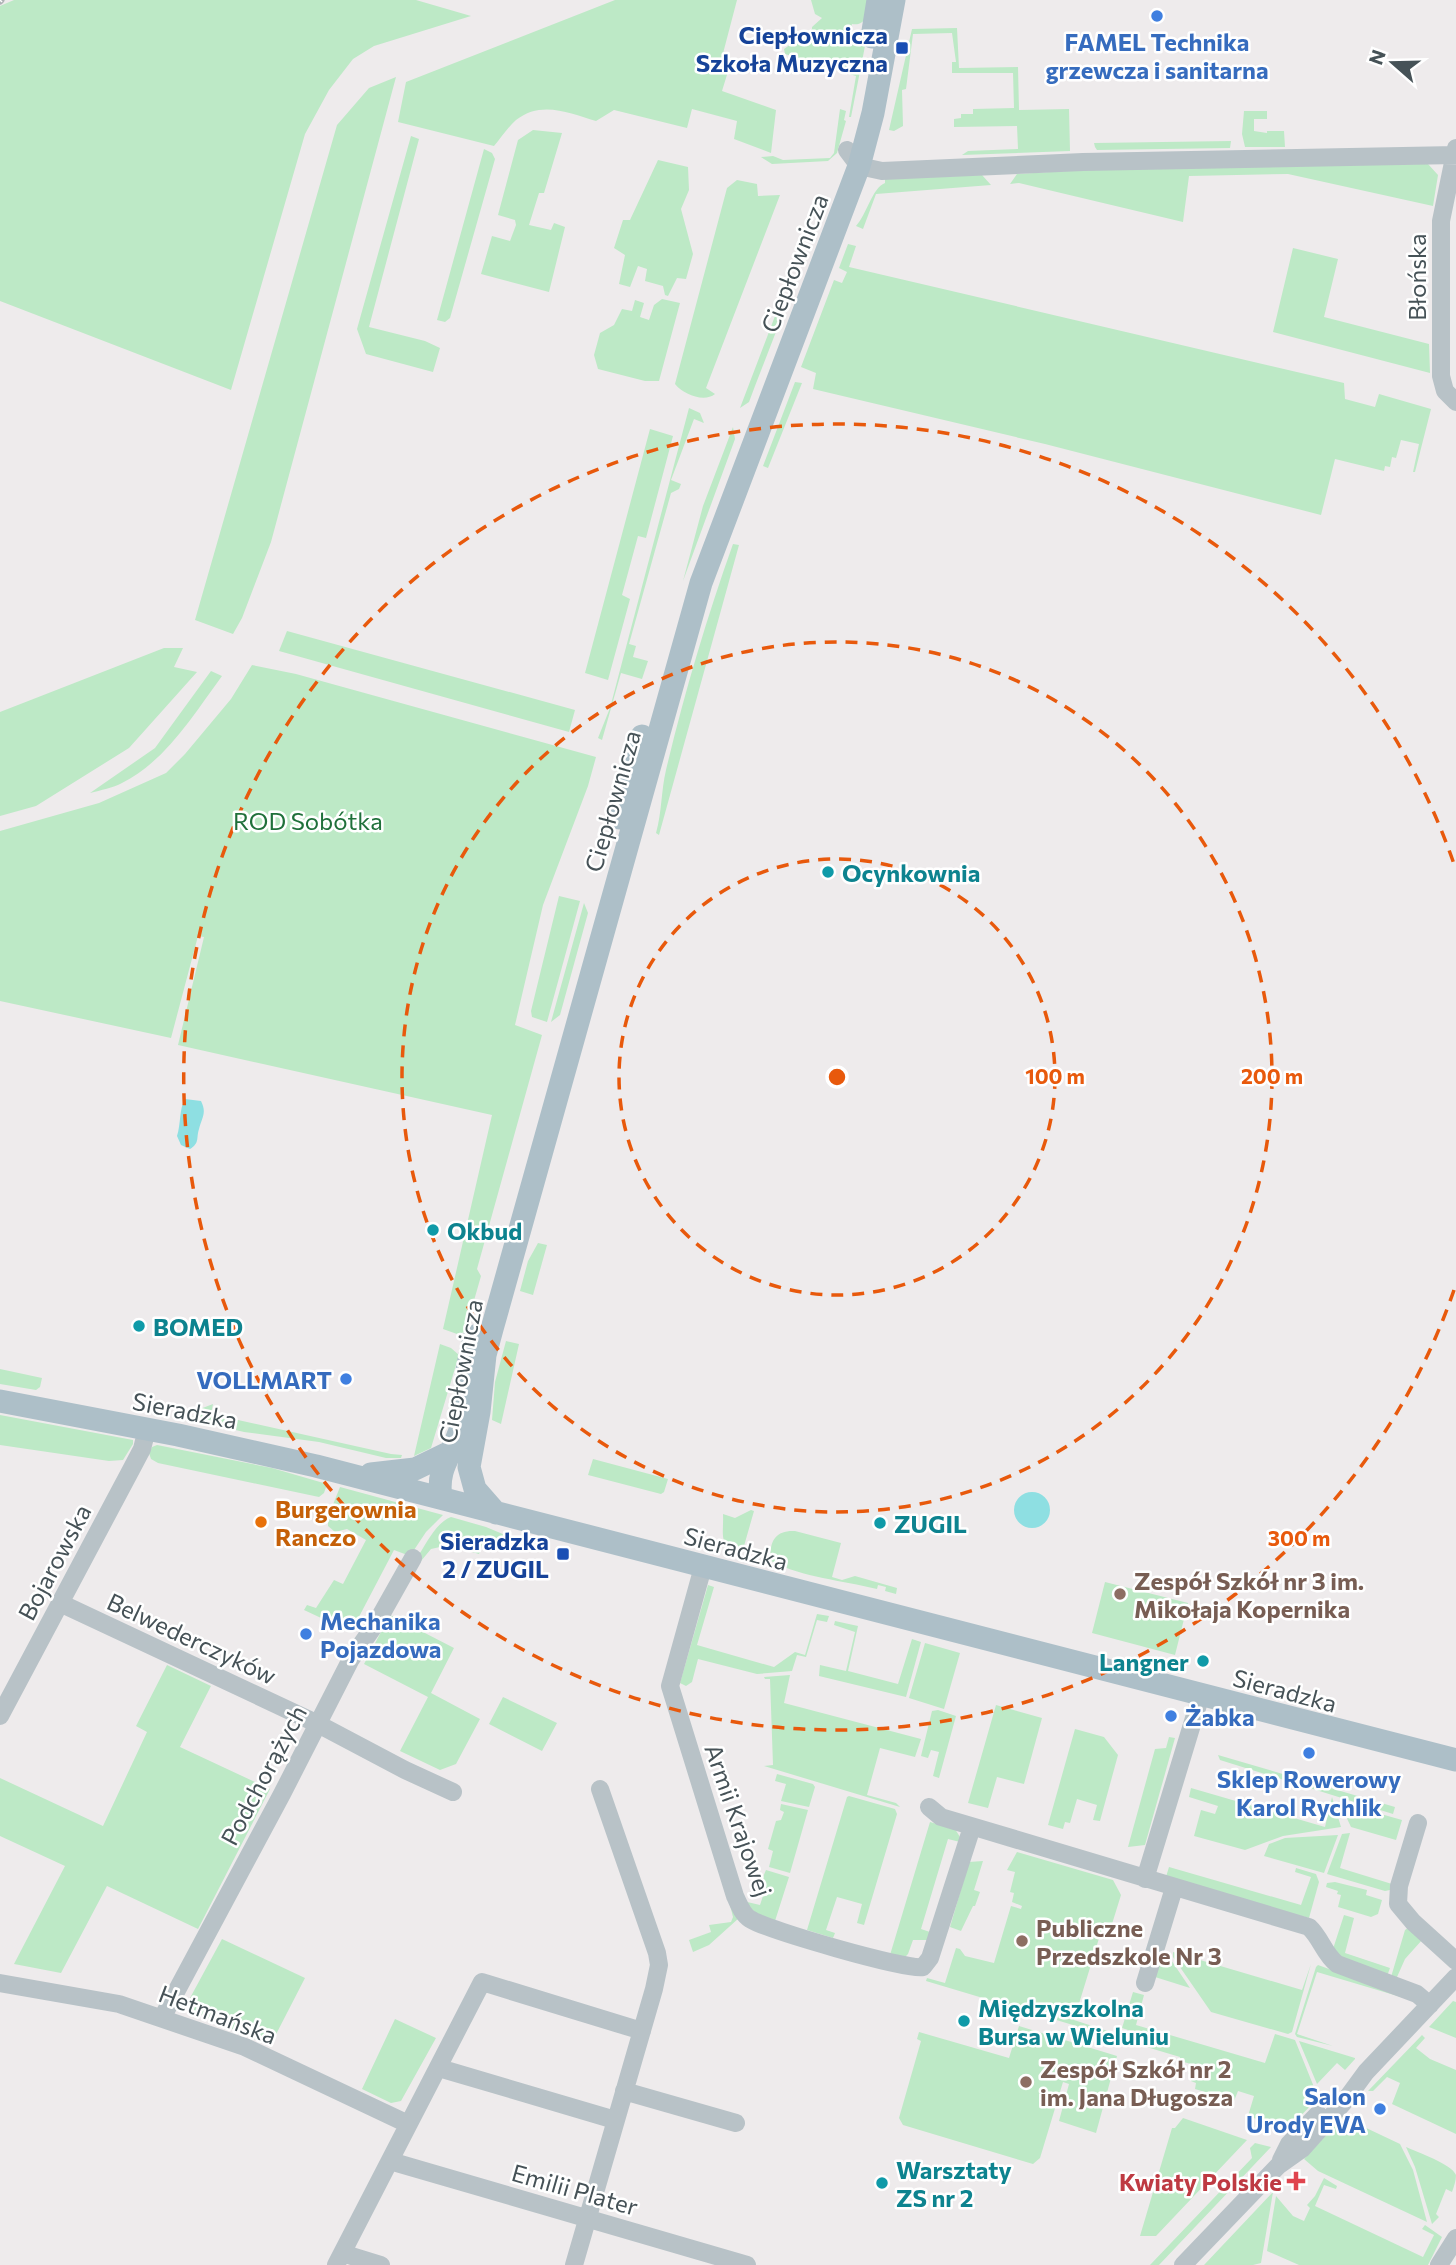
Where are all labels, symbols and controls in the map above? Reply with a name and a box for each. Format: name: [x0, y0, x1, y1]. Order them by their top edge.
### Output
marker: FAMEL Technika grzewcza i sanitarna: [1149, 8, 1165, 24]
place label: Ciepłownicza Szkoła Muzyczna: [696, 20, 888, 77]
place label: FAMEL Technika grzewcza i sanitarna: [1045, 27, 1269, 84]
north arrow: [1358, 28, 1428, 98]
marker: Ciepłownicza Szkoła Muzyczna: [894, 40, 910, 56]
text: N: [1363, 46, 1390, 68]
street label: Ciepłownicza: [754, 190, 834, 336]
street label: Błońska: [1402, 233, 1431, 321]
street label: Ciepłownicza: [578, 727, 646, 875]
park label: ROD Sobótka: [233, 806, 383, 835]
place label: Ocynkownia: [842, 858, 980, 887]
marker: Ocynkownia: [820, 864, 836, 880]
text: 100 m: [1025, 1063, 1085, 1088]
text: 200 m: [1241, 1063, 1303, 1088]
centre of rings: [825, 1065, 849, 1089]
place label: Okbud: [447, 1216, 522, 1245]
marker: Okbud: [425, 1222, 441, 1238]
street label: Ciepłownicza: [432, 1297, 488, 1445]
place label: BOMED: [153, 1312, 243, 1341]
marker: BOMED: [131, 1318, 147, 1334]
place label: VOLLMART: [196, 1365, 332, 1394]
marker: VOLLMART: [338, 1371, 354, 1387]
street label: Sieradzka: [130, 1386, 240, 1434]
place label: Burgerownia Ranczo: [275, 1494, 417, 1551]
street label: Bojarowska: [11, 1499, 97, 1625]
place label: ZUGIL: [894, 1509, 967, 1538]
marker: Burgerownia Ranczo: [253, 1514, 269, 1530]
marker: ZUGIL: [872, 1515, 888, 1531]
street label: Sieradzka: [681, 1520, 791, 1576]
text: 300 m: [1268, 1525, 1330, 1550]
place label: Sieradzka 2 / ZUGIL: [440, 1526, 549, 1583]
marker: Sieradzka 2 / ZUGIL: [555, 1546, 571, 1562]
place label: Zespół Szkół nr 3 im. Mikołaja Kopernika: [1134, 1566, 1364, 1623]
street label: Belwederczyków: [103, 1586, 281, 1690]
marker: Zespół Szkół nr 3 im. Mikołaja Kopernika: [1112, 1586, 1128, 1602]
place label: Mechanika Pojazdowa: [320, 1606, 441, 1663]
marker: Mechanika Pojazdowa: [298, 1626, 314, 1642]
place label: Langner: [1099, 1647, 1189, 1676]
marker: Langner: [1195, 1653, 1211, 1669]
street label: Sieradzka: [1230, 1662, 1340, 1718]
street label: Podchorążych: [214, 1700, 312, 1850]
place label: Żabka: [1185, 1702, 1255, 1731]
marker: Żabka: [1163, 1708, 1179, 1724]
street label: Armii Krajowej: [699, 1740, 779, 1900]
marker: Sklep Rowerowy Karol Rychlik: [1301, 1745, 1317, 1761]
place label: Sklep Rowerowy Karol Rychlik: [1217, 1764, 1401, 1821]
place label: Publiczne Przedszkole Nr 3: [1036, 1913, 1222, 1970]
marker: Publiczne Przedszkole Nr 3: [1014, 1933, 1030, 1949]
street label: Hetmańska: [155, 1978, 281, 2050]
place label: Międzyszkolna Bursa w Wieluniu: [978, 1993, 1169, 2050]
marker: Międzyszkolna Bursa w Wieluniu: [956, 2013, 972, 2029]
place label: Zespół Szkół nr 2 im. Jana Długosza: [1040, 2054, 1233, 2111]
marker: Zespół Szkół nr 2 im. Jana Długosza: [1018, 2074, 1034, 2090]
place label: Salon Urody EVA: [1246, 2081, 1366, 2138]
marker: Salon Urody EVA: [1372, 2101, 1388, 2117]
place label: Warsztaty ZS nr 2: [896, 2155, 1012, 2212]
street label: Emilii Plater: [509, 2157, 642, 2221]
place label: Kwiaty Polskie: [1119, 2167, 1282, 2196]
marker: Kwiaty Polskie: [1288, 2173, 1304, 2189]
marker: Warsztaty ZS nr 2: [874, 2175, 890, 2191]

